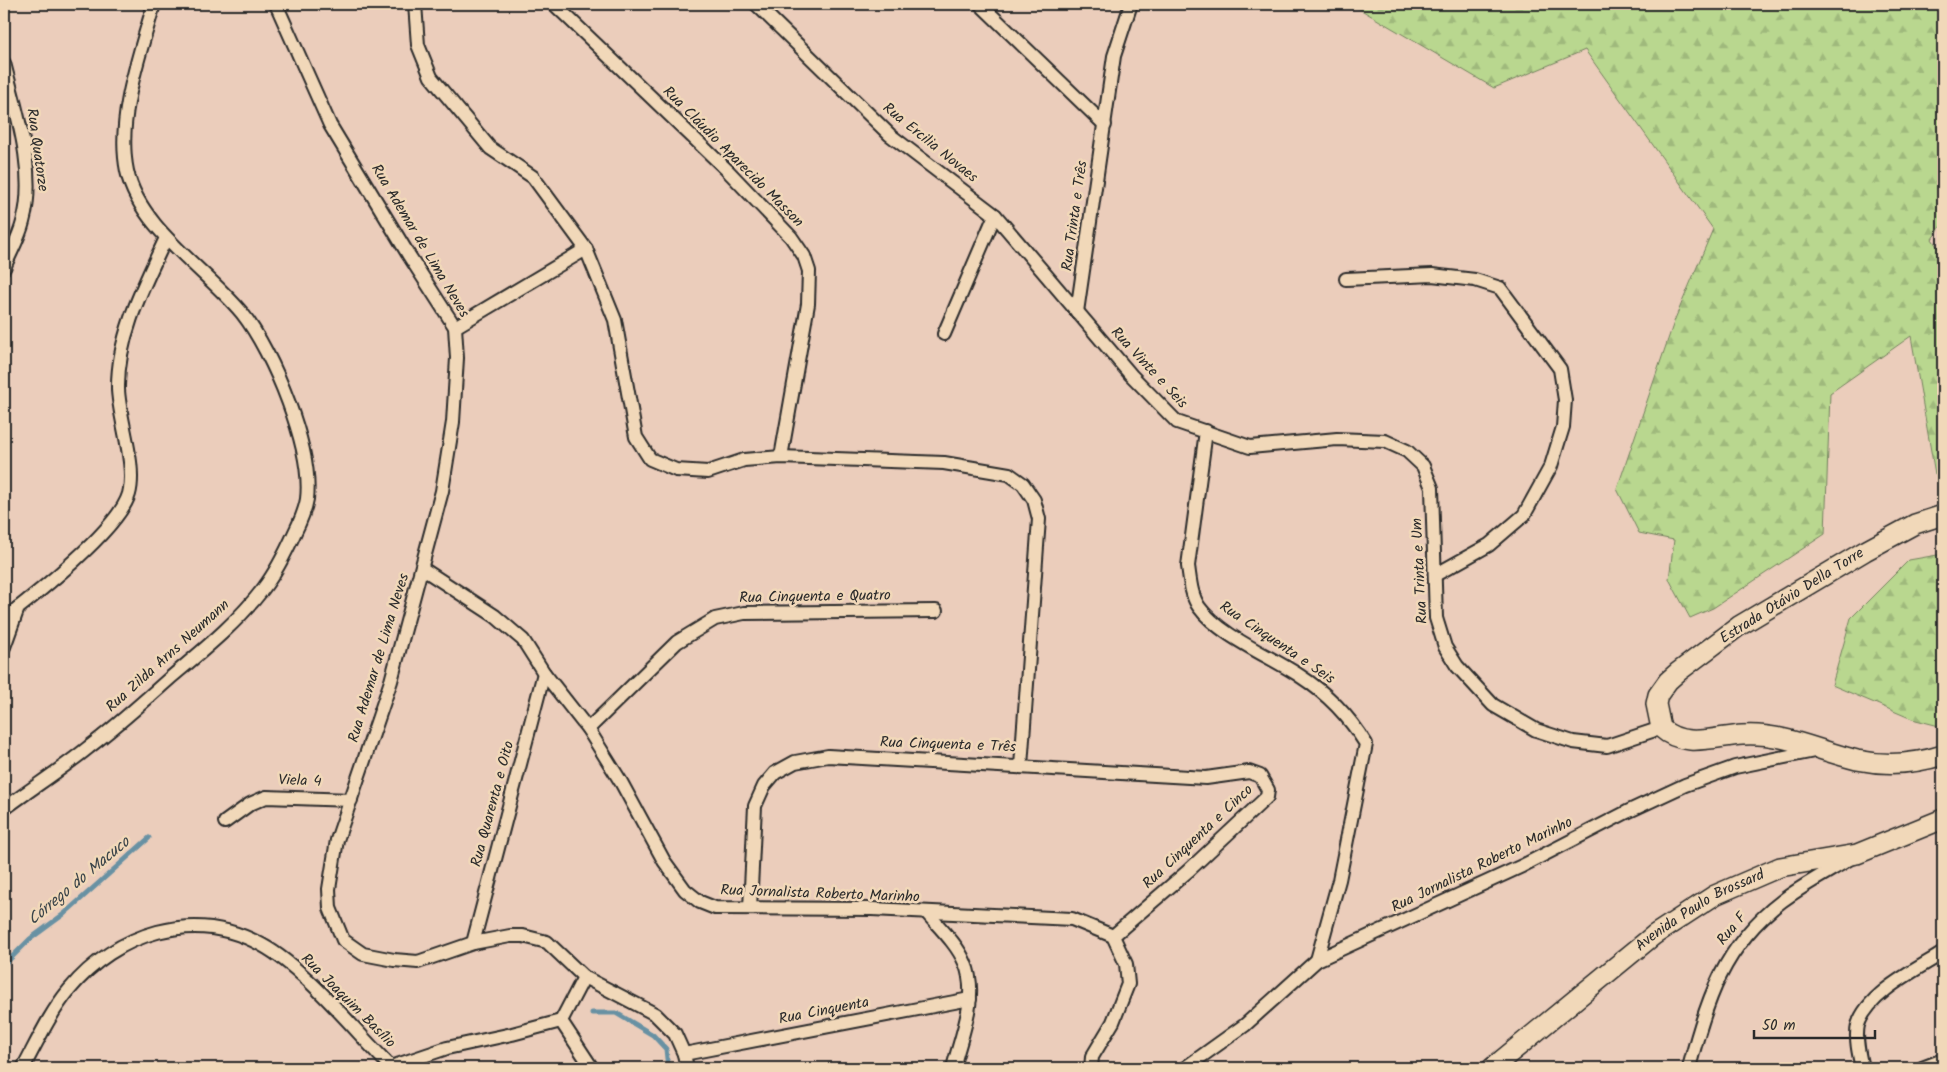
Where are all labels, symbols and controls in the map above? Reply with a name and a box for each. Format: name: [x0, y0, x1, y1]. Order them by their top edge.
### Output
street label: Rua Cláudio Aparecido Masson: [657, 81, 809, 233]
street label: Rua Ercilia Novaes: [877, 97, 983, 189]
street label: Rua Quatorze: [19, 107, 55, 193]
street label: Rua Trinta e Três: [1055, 159, 1095, 273]
street label: Rua Ademar de Lima Neves: [364, 160, 476, 323]
street label: Rua Vinte e Seis: [1105, 322, 1194, 415]
street label: Rua Trinta e Um: [1405, 517, 1435, 625]
street label: Estrada Otávio Della Torre: [1715, 542, 1869, 650]
street label: Rua Ademar de Lima Neves: [342, 570, 416, 746]
street label: Rua Cinquenta e Quatro: [739, 584, 891, 610]
street label: Rua Zilda Arns Neumann: [101, 594, 235, 718]
street label: Rua Cinquenta e Seis: [1214, 595, 1340, 691]
street label: Rua Cinquenta e Três: [880, 731, 1017, 759]
street label: Rua Quarenta e Oito: [465, 738, 521, 870]
street label: Viela 4: [278, 768, 322, 794]
street label: Rua Cinquenta e Cinco: [1137, 779, 1259, 895]
street label: Rua Jornalista Roberto Marinho: [1387, 810, 1577, 919]
water label: Córrego do Macuco: [22, 830, 137, 931]
street label: Avenida Paulo Brossard: [1630, 863, 1769, 958]
street label: Rua Jornalista Roberto Marinho: [720, 879, 920, 909]
street label: Rua F: [1711, 906, 1754, 951]
street label: Rua Joaquim Basílio: [295, 948, 401, 1054]
street label: Rua Cinquenta: [777, 990, 871, 1032]
scale bar: [1754, 1007, 1876, 1039]
text: 50 m: [1762, 1014, 1796, 1038]

